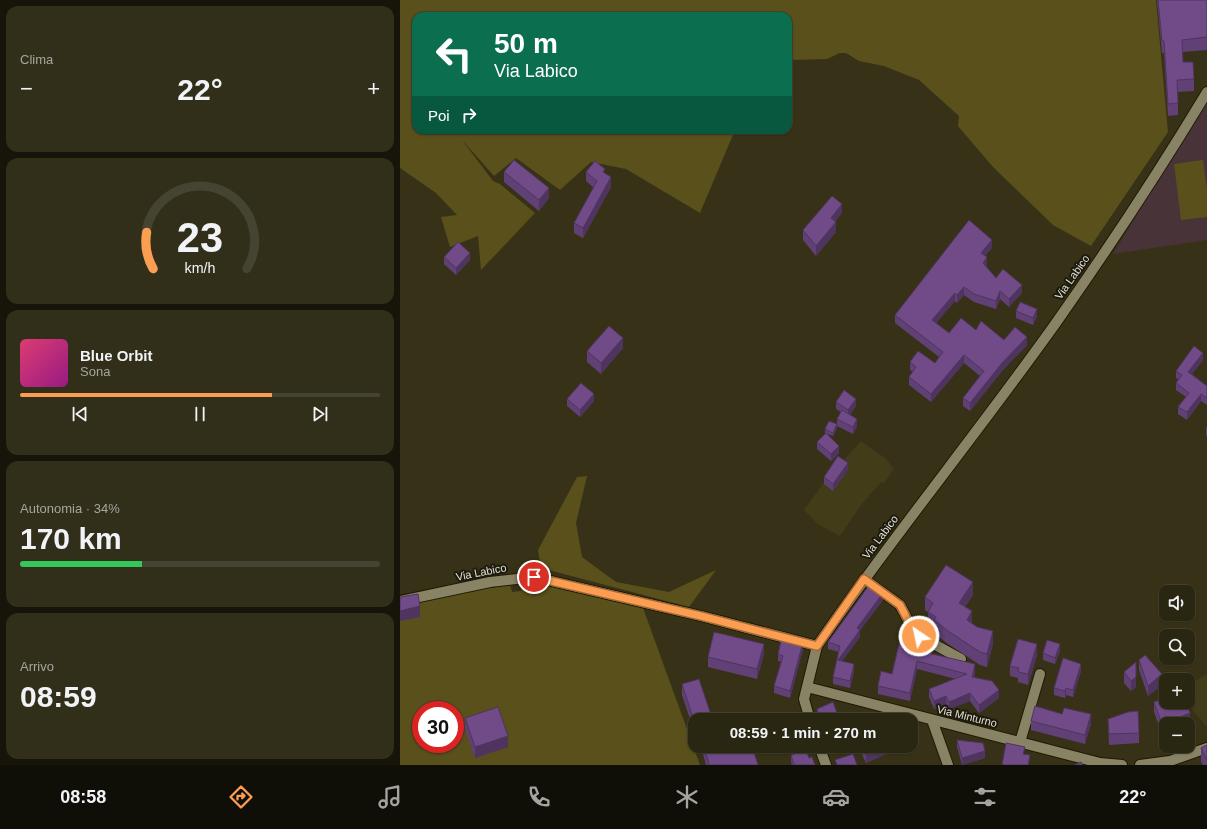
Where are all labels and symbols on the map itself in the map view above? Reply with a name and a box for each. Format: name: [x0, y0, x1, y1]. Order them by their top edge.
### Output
street label: Via Labico: [1052, 253, 1092, 301]
street label: Via Labico: [860, 513, 900, 561]
pin: [517, 560, 551, 594]
street label: Via Labico: [455, 561, 507, 583]
position arrow: [898, 615, 940, 657]
speed limit sign: 30: [412, 701, 464, 753]
street label: Via Minturno: [936, 703, 998, 729]

